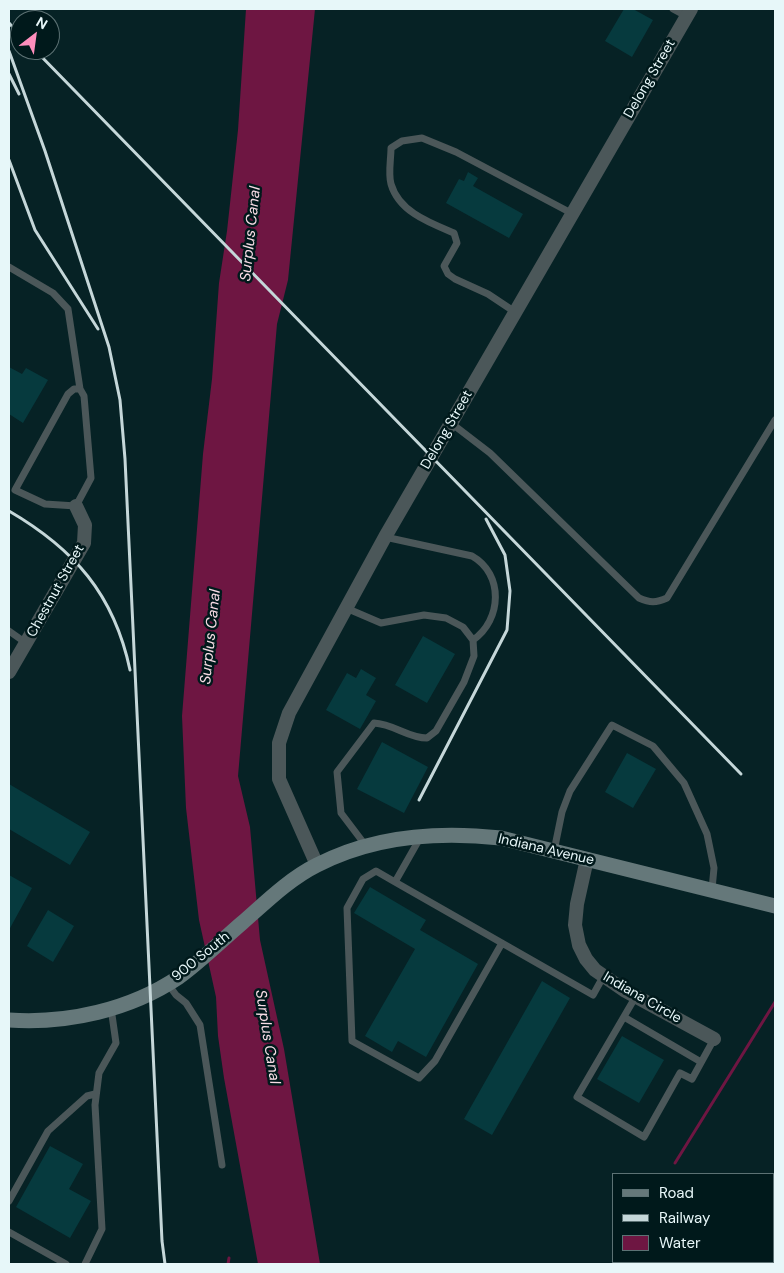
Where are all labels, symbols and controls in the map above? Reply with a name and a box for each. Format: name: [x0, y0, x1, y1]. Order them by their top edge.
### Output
north arrow: [10, 10, 60, 60]
text: N: [33, 13, 51, 33]
street label: Delong Street: [621, 37, 679, 121]
water label: Surplus Canal: [237, 186, 265, 282]
street label: Delong Street: [418, 388, 476, 472]
street label: Chestnut Street: [24, 542, 88, 640]
water label: Surplus Canal: [197, 589, 225, 685]
street label: Indiana Avenue: [496, 831, 596, 869]
street label: 900 South: [169, 929, 233, 985]
street label: Indiana Circle: [600, 969, 684, 1027]
water label: Surplus Canal: [251, 988, 283, 1086]
legend: [612, 1173, 774, 1263]
text: Road: [659, 1183, 694, 1203]
text: Railway: [659, 1208, 710, 1228]
text: Water: [659, 1233, 700, 1253]

